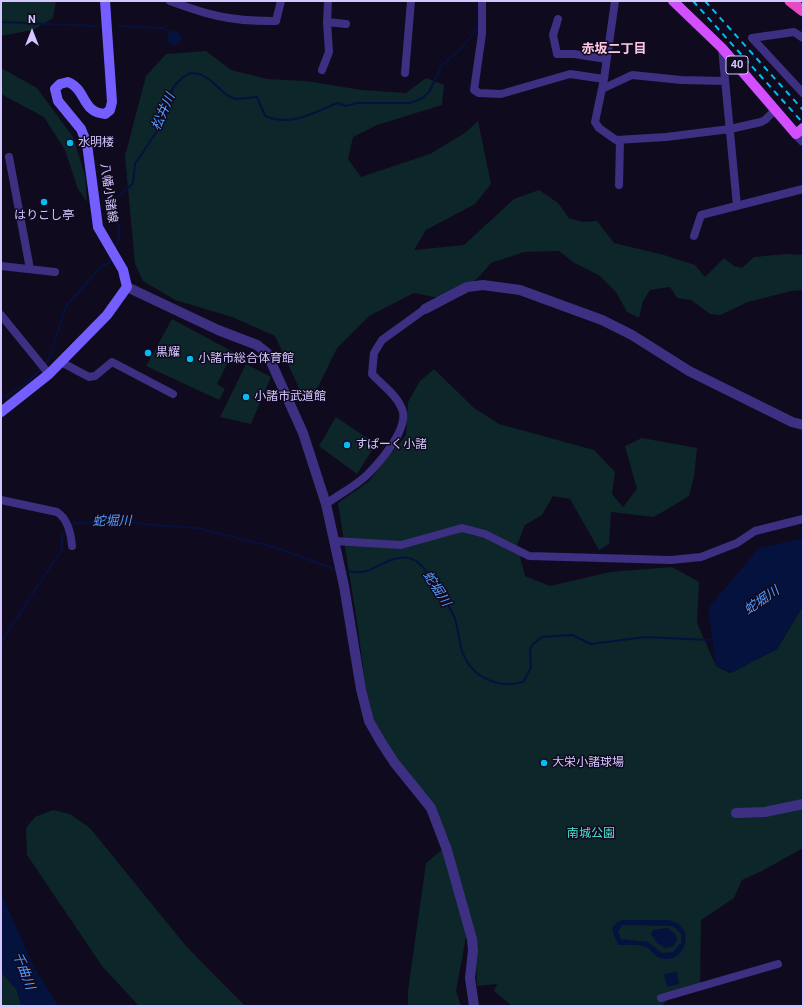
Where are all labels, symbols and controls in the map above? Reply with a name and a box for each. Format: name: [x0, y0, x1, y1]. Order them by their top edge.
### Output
north arrow: [12, 12, 52, 52]
text: N: [28, 13, 36, 26]
district label: 赤坂二丁目: [582, 42, 646, 58]
road number: 40: [726, 56, 748, 74]
water label: 松井川: [149, 91, 179, 133]
place label: 水明楼: [78, 136, 114, 150]
marker: 水明楼: [65, 138, 75, 148]
street label: 八幡小諸線: [97, 162, 119, 224]
marker: はりこし亭: [39, 197, 49, 207]
place label: はりこし亭: [14, 209, 74, 223]
place label: 黒耀: [156, 346, 180, 360]
marker: 黒耀: [143, 348, 153, 358]
place label: 小諸市総合体育館: [198, 352, 294, 366]
marker: 小諸市総合体育館: [185, 354, 195, 364]
place label: 小諸市武道館: [254, 390, 326, 404]
marker: 小諸市武道館: [241, 392, 251, 402]
place label: すぱーく小諸: [355, 438, 427, 452]
marker: すぱーく小諸: [342, 440, 352, 450]
water label: 蛇堀川: [92, 514, 132, 530]
water label: 蛇堀川: [419, 568, 453, 610]
water label: 蛇堀川: [742, 583, 782, 619]
place label: 大栄小諸球場: [552, 756, 624, 770]
marker: 大栄小諸球場: [539, 758, 549, 768]
park label: 南城公園: [567, 827, 615, 841]
water label: 千曲川: [9, 950, 37, 992]

